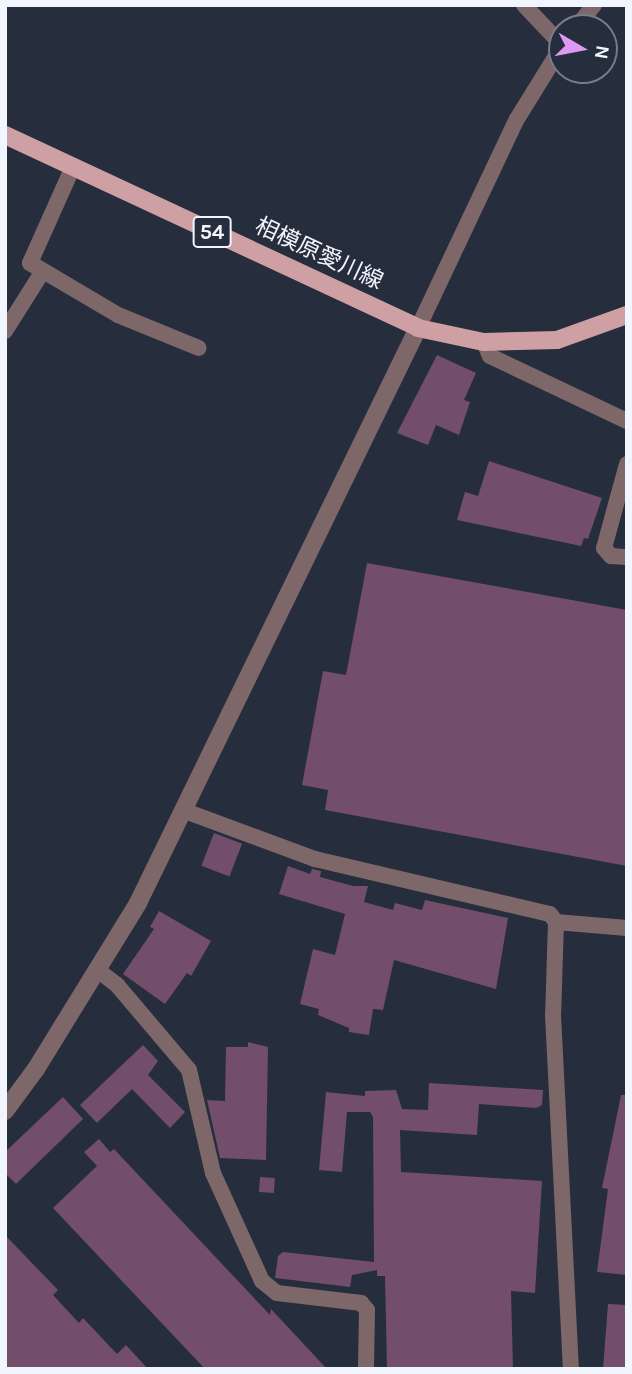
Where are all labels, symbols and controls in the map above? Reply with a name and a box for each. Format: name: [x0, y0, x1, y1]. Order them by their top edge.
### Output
north arrow: [548, 14, 618, 84]
text: N: [590, 44, 614, 61]
street label: 相模原愛川線: [251, 212, 387, 296]
road number: 54: [191, 215, 233, 250]

